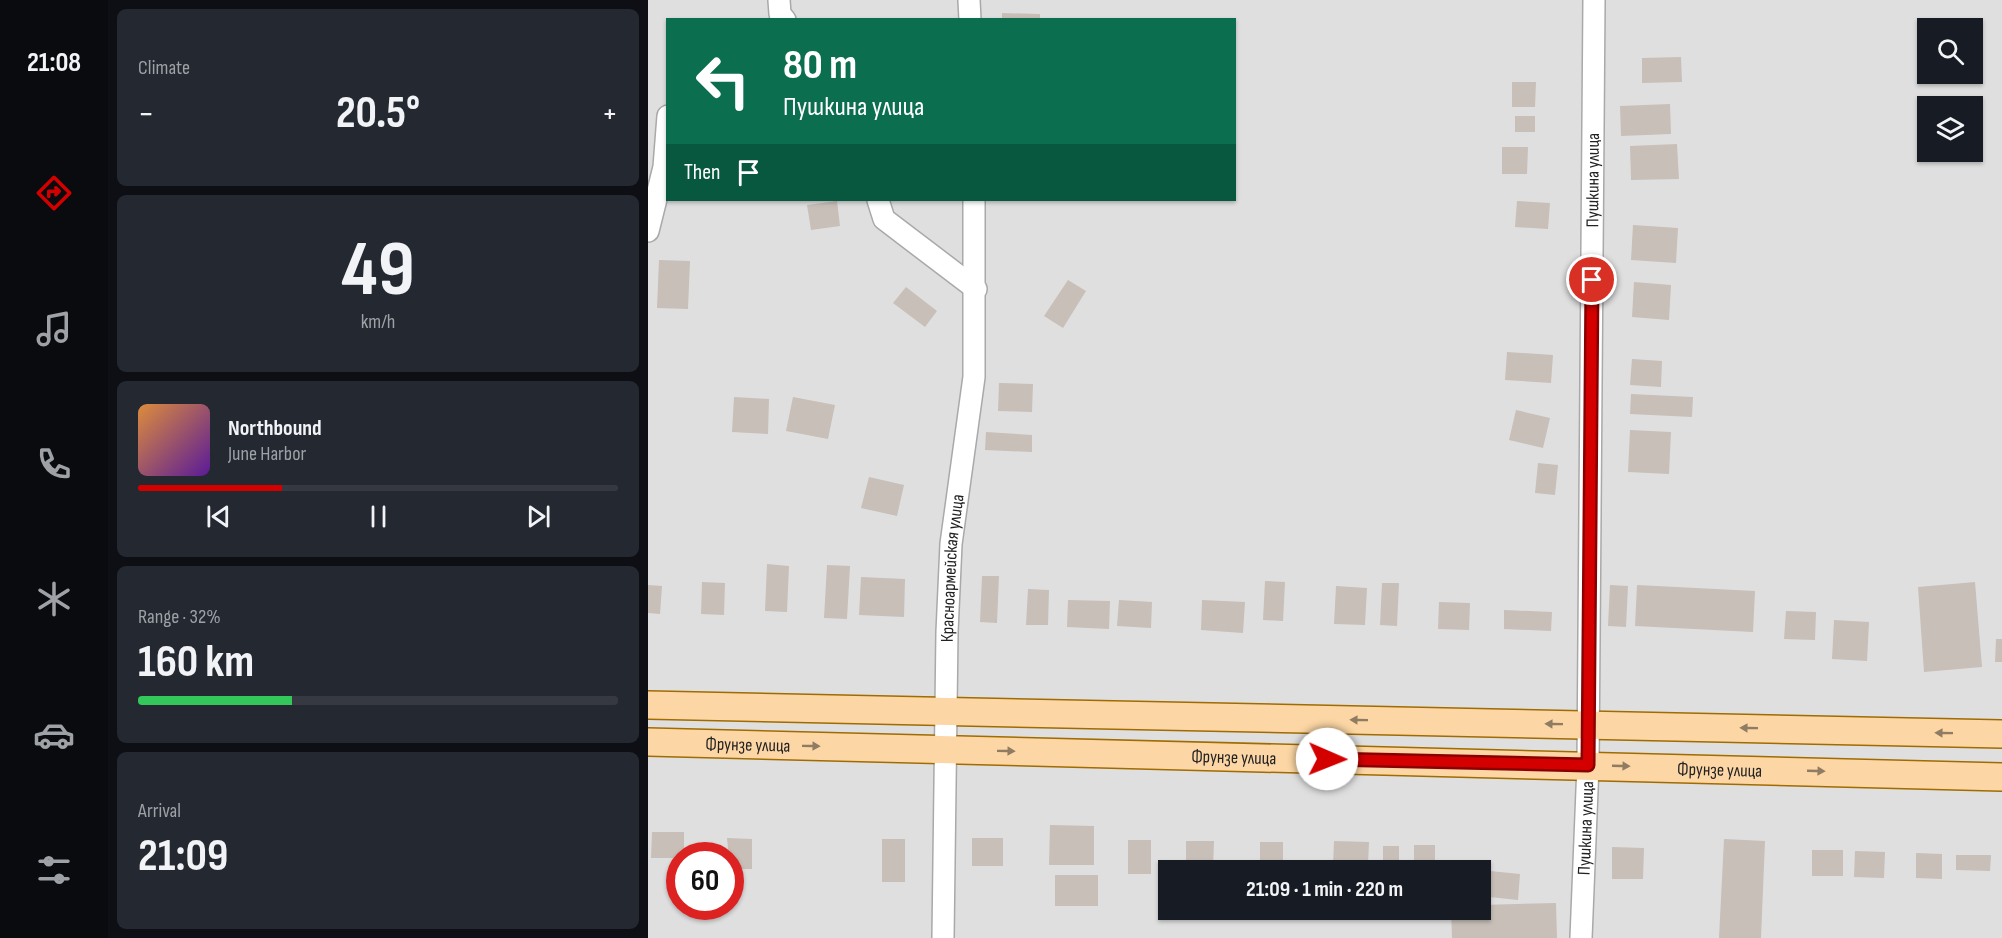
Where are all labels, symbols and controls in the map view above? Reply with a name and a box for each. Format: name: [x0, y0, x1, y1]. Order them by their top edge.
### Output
map controls: [1917, 18, 1983, 162]
button: search: [1917, 18, 1983, 84]
text: 80 m: [783, 40, 857, 91]
icon: left: [684, 42, 762, 120]
text: 21:08: [27, 47, 81, 79]
text: Climate: [138, 56, 190, 80]
text: 20.5°: [336, 86, 420, 141]
text: Пушкина улица: [783, 91, 924, 123]
text: −: [138, 94, 154, 134]
text: +: [602, 94, 618, 134]
button: layers: [1917, 96, 1983, 162]
street label: Пушкина улица: [1582, 133, 1603, 227]
icon: arrive: [732, 156, 765, 189]
text: Then: [684, 159, 720, 186]
icon: directions: [33, 172, 75, 214]
text: 49: [341, 224, 415, 317]
pin: [1566, 254, 1617, 305]
icon: arrive: [1575, 263, 1608, 296]
icon: music: [33, 308, 75, 350]
text: km/h: [361, 310, 395, 334]
text: Northbound: [228, 415, 322, 442]
text: June Harbor: [228, 442, 306, 466]
icon: phone: [33, 443, 75, 485]
street label: Красноармейская улица: [936, 493, 968, 642]
icon: previous: [202, 500, 235, 533]
icon: pause: [362, 500, 395, 533]
icon: next: [522, 500, 555, 533]
icon: climate: [33, 578, 75, 620]
text: Range · 32%: [138, 605, 221, 629]
text: 160 km: [138, 635, 254, 690]
icon: car: [33, 714, 75, 756]
one-way arrow: [1349, 715, 1368, 724]
one-way arrow: [1544, 719, 1563, 729]
one-way arrow: [1739, 724, 1758, 733]
position arrow: [1295, 727, 1359, 791]
one-way arrow: [1934, 728, 1953, 738]
street label: Фрунзе улица: [705, 733, 791, 756]
one-way arrow: [802, 741, 821, 751]
one-way arrow: [997, 746, 1016, 756]
street label: Фрунзе улица: [1191, 746, 1277, 769]
street label: Фрунзе улица: [1677, 758, 1762, 781]
one-way arrow: [1612, 761, 1631, 771]
one-way arrow: [1807, 767, 1826, 776]
street label: Пушкина улица: [1573, 780, 1598, 876]
text: Arrival: [138, 799, 181, 823]
text: 21:09: [138, 829, 228, 884]
speed limit sign: 60: [666, 842, 744, 920]
icon: filters: [33, 849, 75, 891]
text: 21:09 · 1 min · 220 m: [1246, 876, 1403, 903]

